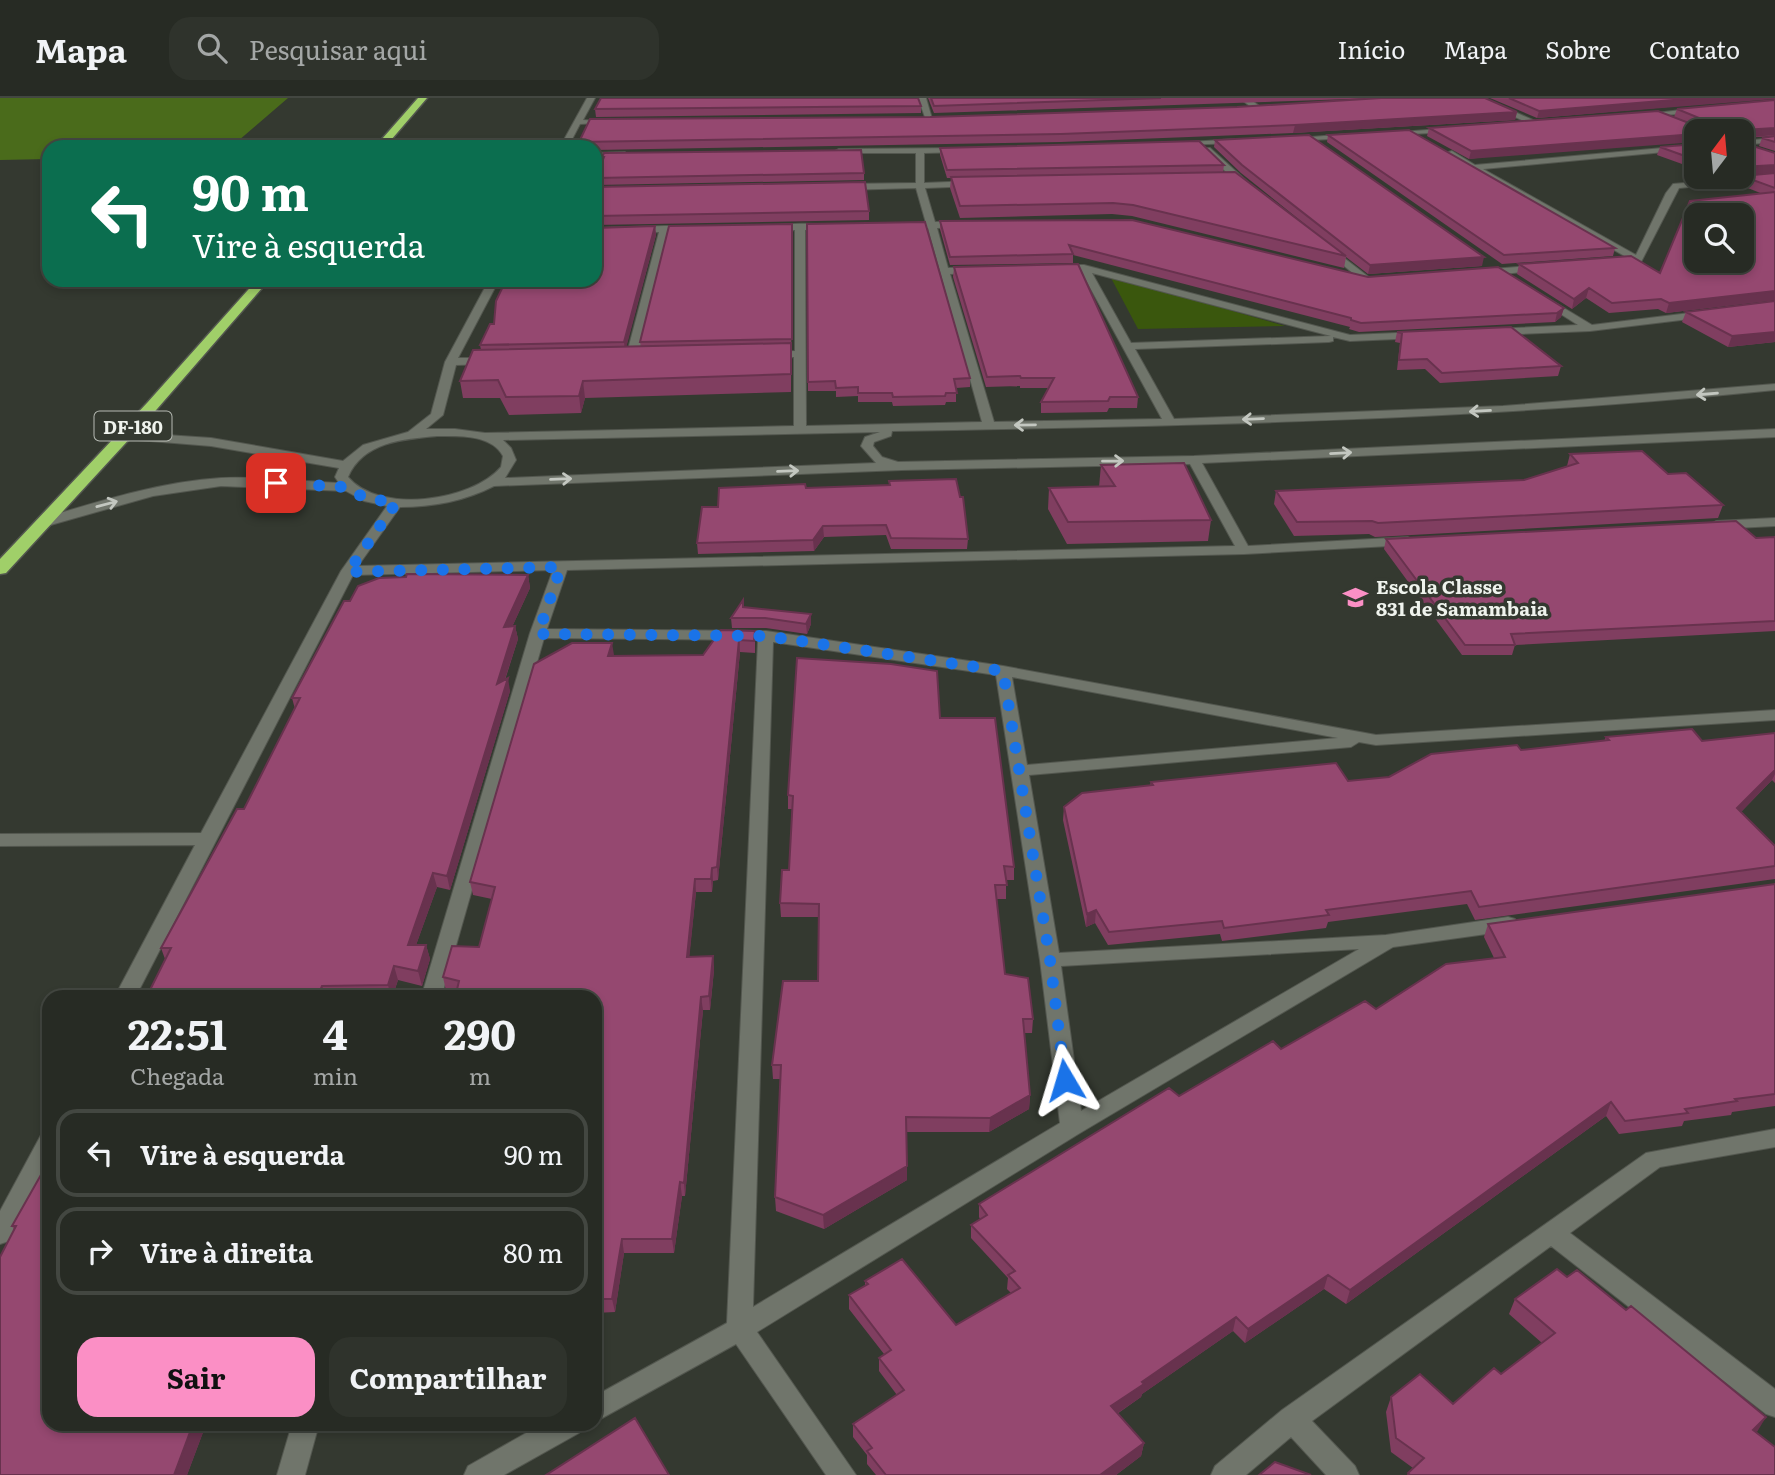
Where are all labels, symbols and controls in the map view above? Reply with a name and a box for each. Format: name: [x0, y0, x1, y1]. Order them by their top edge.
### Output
search box: [169, 17, 659, 80]
text: Mapa: [35, 24, 127, 73]
icon: search: [193, 29, 231, 67]
text: Pesquisar aqui: [249, 29, 427, 68]
text: Início: [1338, 31, 1405, 66]
text: Mapa: [1443, 31, 1507, 66]
text: Sobre: [1545, 31, 1611, 66]
text: Contato: [1649, 31, 1740, 66]
north arrow: [1684, 119, 1754, 189]
map controls: [1684, 119, 1754, 273]
text: 90 m: [192, 153, 309, 226]
icon: left: [77, 168, 168, 259]
button: search: [1684, 203, 1754, 273]
text: Vire à esquerda: [192, 220, 425, 268]
one-way arrow: [1696, 388, 1719, 401]
one-way arrow: [1469, 404, 1492, 417]
road number: DF-180: [94, 412, 172, 440]
one-way arrow: [1242, 413, 1265, 426]
one-way arrow: [1014, 418, 1037, 432]
one-way arrow: [1329, 446, 1351, 459]
pin: [246, 453, 306, 513]
one-way arrow: [1101, 455, 1124, 468]
icon: arrive: [257, 464, 295, 502]
one-way arrow: [776, 464, 799, 477]
one-way arrow: [549, 473, 572, 486]
one-way arrow: [95, 497, 118, 510]
place label: Escola Classe 831 de Samambaia: [1376, 572, 1548, 622]
school or university icon: Escola Classe 831 de Samambaia: [1342, 583, 1370, 611]
text: 22:51: [128, 1001, 227, 1063]
text: 4: [323, 1001, 348, 1063]
text: 290: [444, 1001, 516, 1063]
position arrow: [1028, 1043, 1102, 1117]
text: Chegada: [130, 1058, 224, 1092]
text: min: [313, 1058, 358, 1092]
text: m: [469, 1058, 491, 1092]
icon: left: [81, 1134, 119, 1172]
text: Vire à esquerda: [140, 1134, 345, 1173]
text: 90 m: [504, 1134, 563, 1173]
icon: right: [81, 1232, 119, 1270]
text: Vire à direita: [140, 1232, 313, 1271]
text: 80 m: [503, 1232, 563, 1271]
button: Sair: [77, 1337, 315, 1417]
button: Compartilhar: [329, 1337, 567, 1417]

